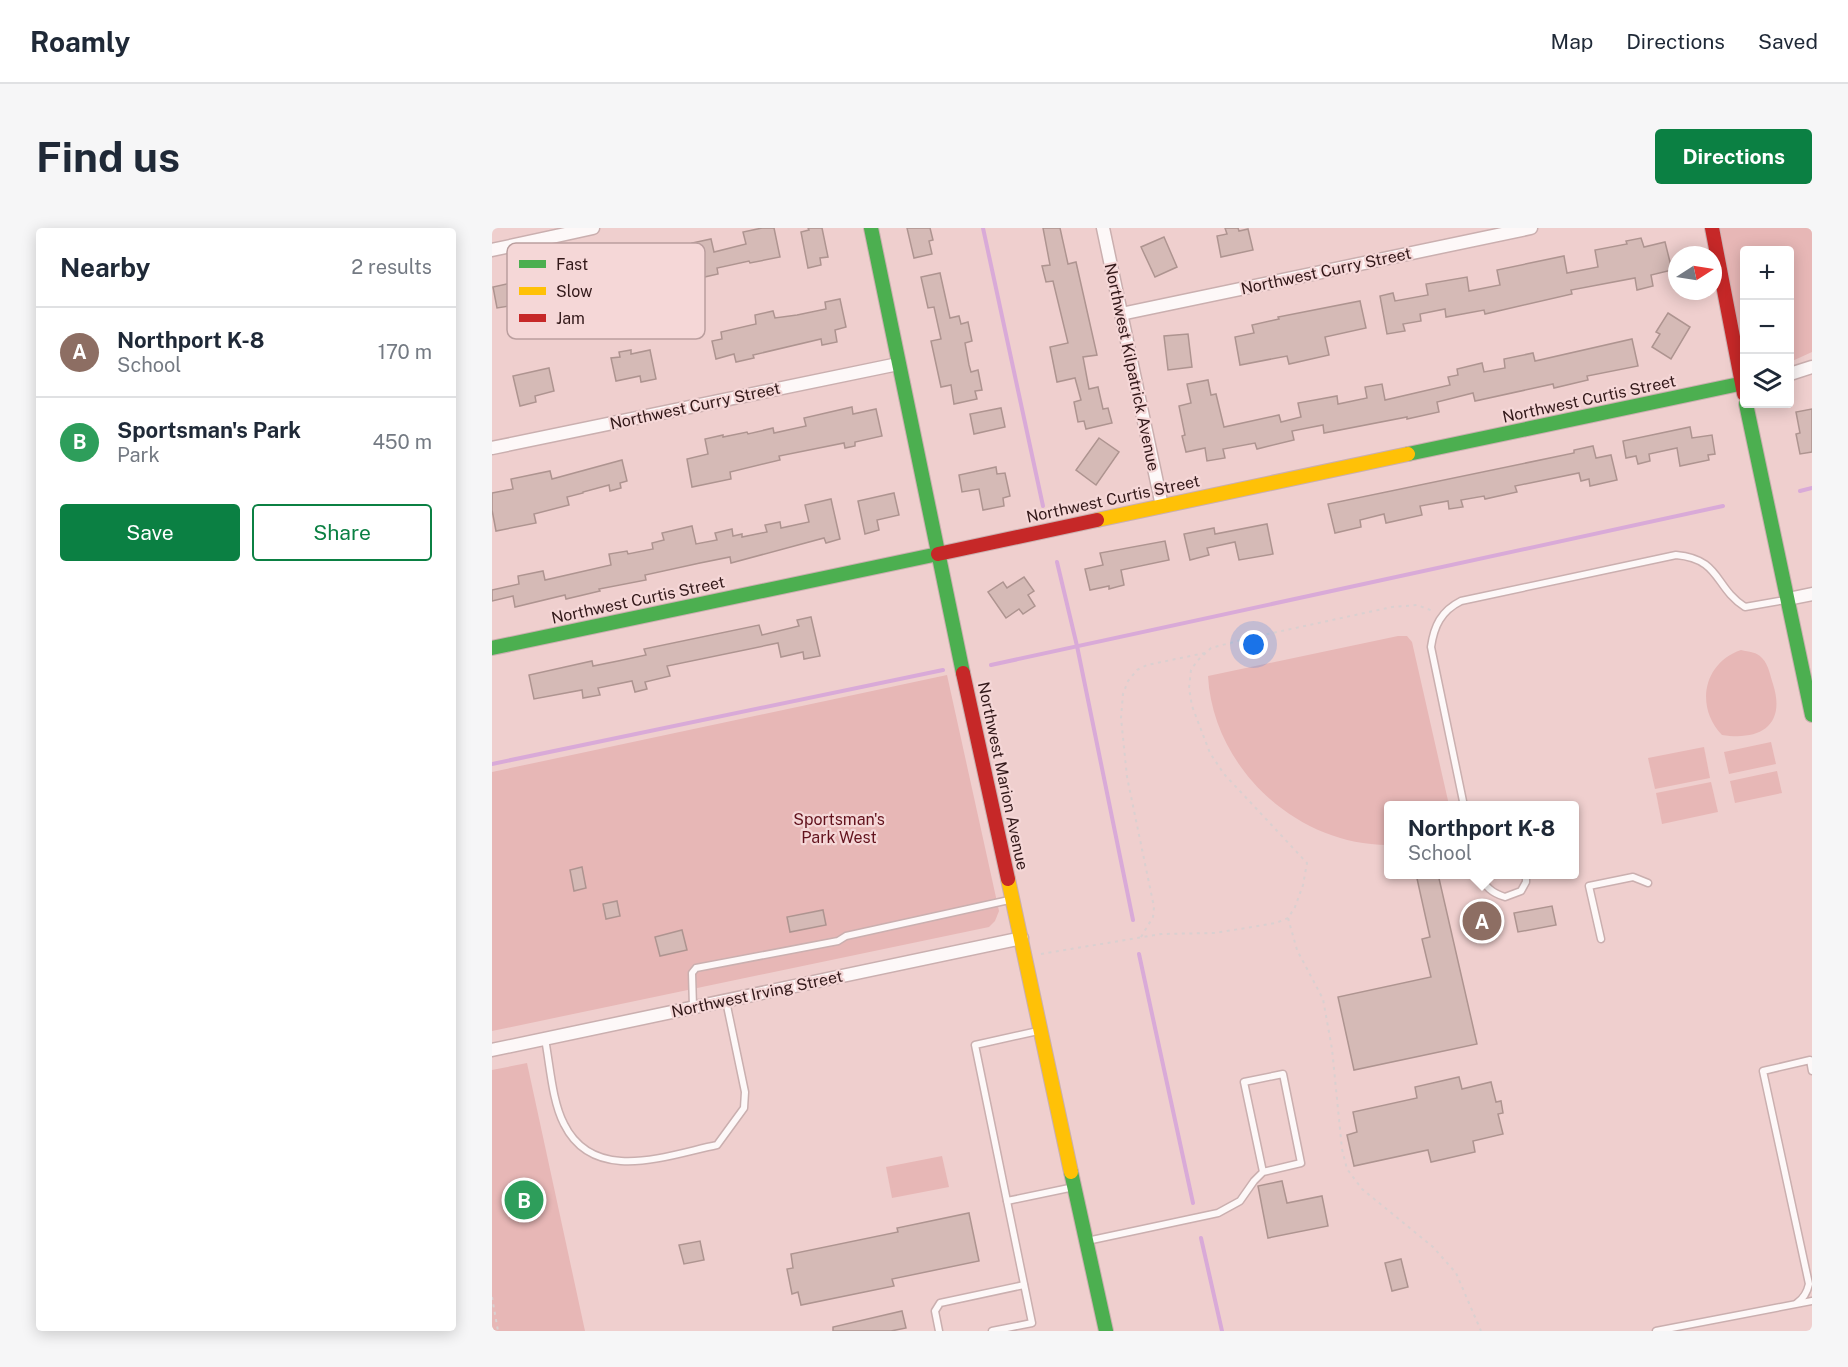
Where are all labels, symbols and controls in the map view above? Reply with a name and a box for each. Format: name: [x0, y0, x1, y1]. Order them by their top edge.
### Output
text: Roamly: [30, 25, 130, 58]
text: Map: [1551, 29, 1593, 54]
text: Directions: [1626, 29, 1725, 54]
text: Saved: [1758, 29, 1818, 54]
button: Directions: [1655, 129, 1812, 184]
text: Find us: [36, 132, 180, 181]
legend: [507, 243, 705, 339]
street label: Northwest Curry Street: [1239, 244, 1413, 298]
north arrow: [1668, 246, 1722, 300]
map controls: [1740, 246, 1794, 408]
button: +: [1740, 246, 1794, 300]
text: Nearby: [60, 252, 150, 283]
text: 2 results: [351, 255, 432, 279]
text: Fast: [556, 255, 588, 274]
street label: Northwest Kilpatrick Avenue: [1101, 261, 1163, 473]
text: Slow: [556, 282, 593, 301]
button: −: [1740, 300, 1794, 354]
text: Jam: [556, 309, 585, 328]
text: Northport K-8: [117, 327, 265, 353]
text: A: [72, 340, 87, 364]
text: 170 m: [378, 340, 432, 364]
text: School: [117, 353, 181, 377]
button: layers: [1740, 354, 1794, 408]
street label: Northwest Curtis Street: [1501, 371, 1677, 427]
street label: Northwest Curry Street: [608, 379, 782, 433]
text: Sportsman's Park: [117, 417, 301, 443]
text: B: [73, 430, 86, 454]
text: 450 m: [372, 430, 432, 454]
text: Park: [117, 443, 160, 467]
street label: Northwest Curtis Street: [1025, 471, 1201, 527]
button: Save: [60, 504, 240, 561]
button: Share: [252, 504, 432, 561]
street label: Northwest Curtis Street: [550, 572, 726, 628]
your location: [1239, 630, 1268, 659]
street label: Northwest Marion Avenue: [974, 680, 1032, 872]
popup: [1384, 801, 1579, 879]
park label: Sportsman's Park West: [793, 810, 885, 847]
text: Northport K-8: [1408, 815, 1555, 841]
text: School: [1408, 841, 1472, 865]
pin: A: [1462, 898, 1502, 944]
street label: Northwest Irving Street: [670, 967, 844, 1021]
pin: B: [504, 1178, 543, 1222]

